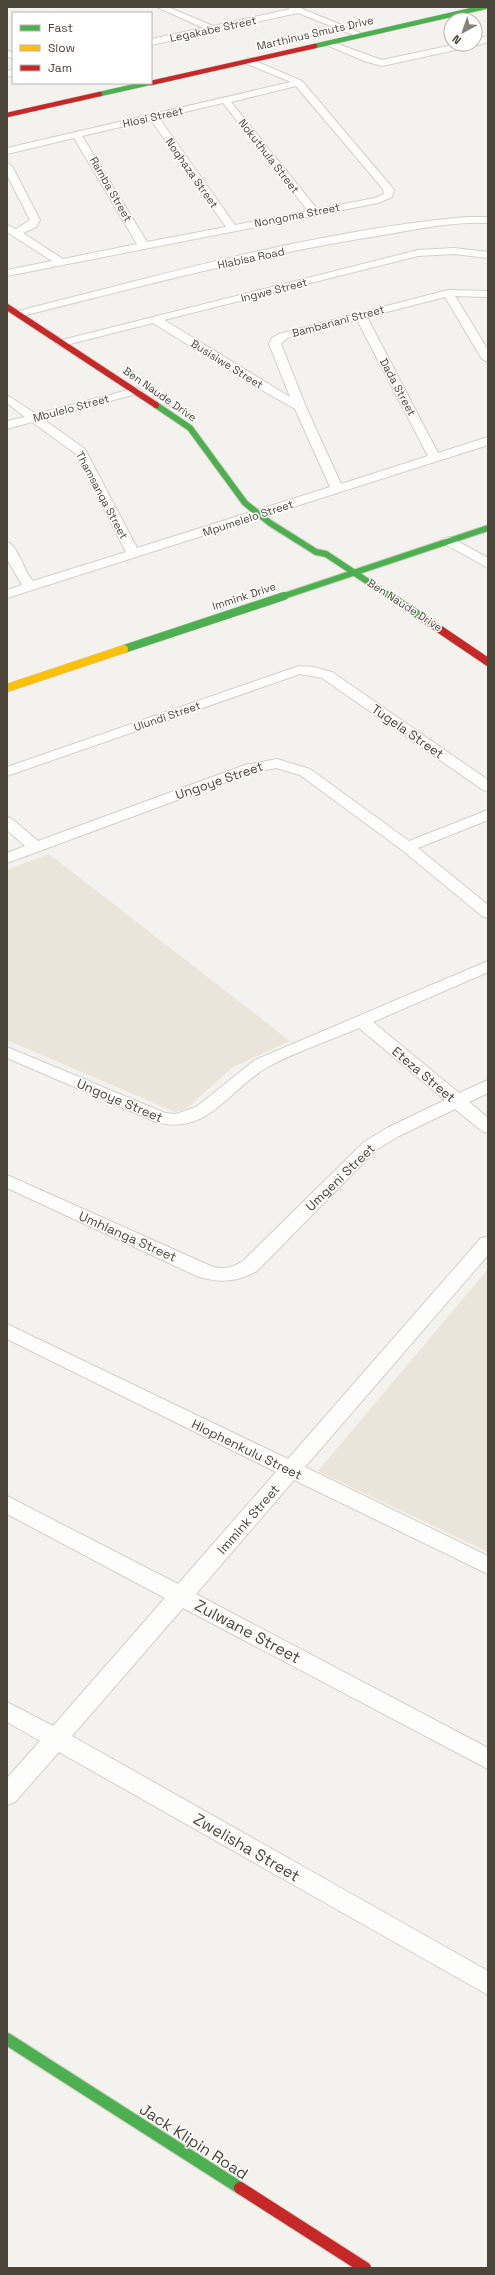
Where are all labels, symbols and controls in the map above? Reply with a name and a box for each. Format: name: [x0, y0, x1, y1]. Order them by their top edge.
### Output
legend: [12, 12, 152, 84]
north arrow: [443, 12, 483, 52]
street label: Legakabe Street: [168, 13, 258, 45]
street label: Marthinus Smuts Drive: [255, 13, 375, 53]
text: Fast: [48, 20, 73, 36]
text: N: [449, 32, 464, 47]
text: Slow: [48, 40, 75, 56]
text: Jam: [48, 60, 72, 76]
street label: Hlosi Street: [121, 103, 185, 131]
street label: Nokuthula Street: [236, 116, 302, 196]
street label: Noqhaza Street: [163, 135, 221, 211]
street label: Ramba Street: [87, 154, 135, 224]
street label: Nongoma Street: [253, 200, 341, 230]
street label: Hlabisa Road: [216, 244, 286, 272]
street label: Ingwe Street: [239, 275, 309, 305]
street label: Bambanani Street: [290, 302, 386, 340]
street label: Busisiwe Street: [188, 336, 266, 392]
street label: Dada Street: [377, 356, 419, 418]
street label: Ben Naude Drive: [121, 363, 199, 425]
street label: Mbulelo Street: [31, 391, 111, 425]
street label: Thamsanqa Street: [73, 449, 131, 541]
street label: Mpumelelo Street: [201, 497, 295, 539]
street label: Ben Naude Drive: [365, 576, 445, 634]
street label: Immink Drive: [210, 579, 278, 613]
street label: Ulundi Street: [132, 698, 202, 734]
street label: Tugela Street: [368, 700, 447, 763]
street label: Ungoye Street: [173, 757, 265, 803]
street label: Eteza Street: [388, 1043, 459, 1106]
street label: Ungoye Street: [74, 1075, 165, 1126]
street label: Umgeni Street: [302, 1140, 379, 1215]
street label: Umhlanga Street: [76, 1207, 179, 1266]
street label: Hlophenkulu Street: [189, 1415, 305, 1484]
street label: Immink Street: [214, 1481, 283, 1558]
street label: Zulwane Street: [191, 1595, 304, 1668]
street label: Zwelisha Street: [190, 1808, 304, 1886]
street label: Jack Klipin Road: [135, 2098, 252, 2184]

